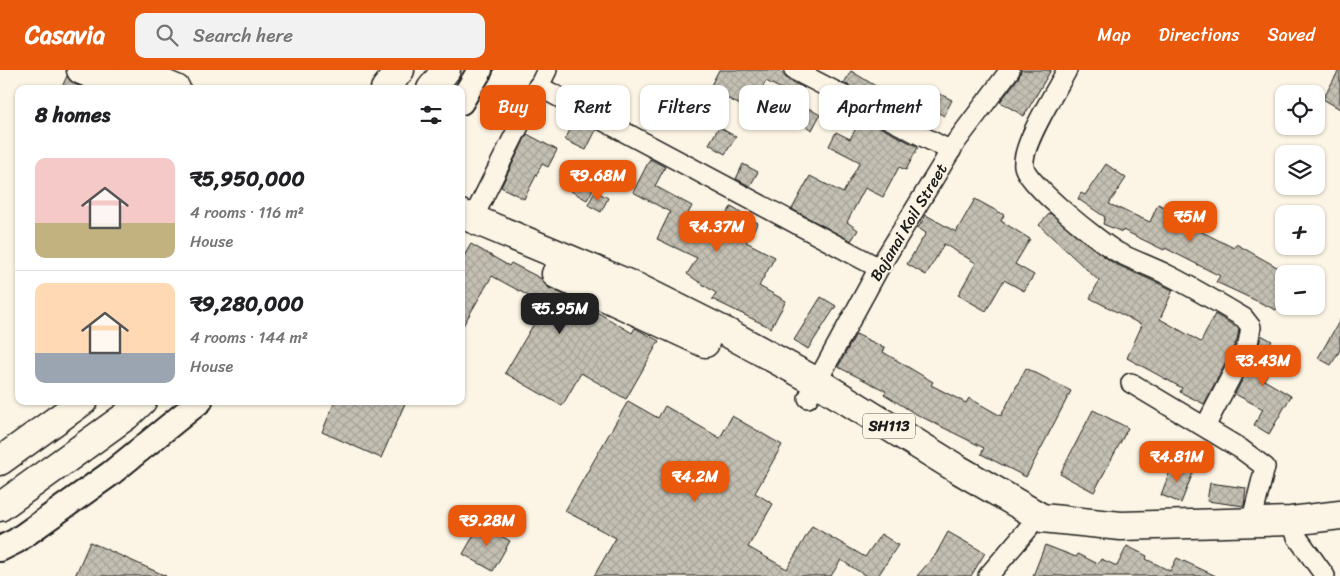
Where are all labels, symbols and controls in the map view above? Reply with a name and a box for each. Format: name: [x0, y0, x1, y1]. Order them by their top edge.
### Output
search box: [135, 13, 485, 58]
text: Casavia: [25, 14, 105, 56]
text: Search here: [193, 19, 293, 52]
text: Map: [1098, 19, 1131, 51]
text: Directions: [1159, 19, 1240, 51]
text: Saved: [1268, 19, 1315, 51]
icon: search: [153, 21, 181, 49]
chip: Buy: [480, 85, 546, 130]
chip: Rent: [556, 85, 630, 130]
chip: Filters: [640, 85, 729, 130]
chip: New: [739, 85, 809, 130]
chip: Apartment: [819, 85, 940, 130]
map controls: [1275, 85, 1325, 315]
button: locate: [1275, 85, 1325, 135]
text: 8 homes: [35, 96, 110, 134]
icon: filters: [417, 101, 445, 129]
button: layers: [1275, 145, 1325, 195]
street label: Bajanai Koil Street: [862, 157, 955, 287]
text: ₹5,950,000: [190, 160, 305, 198]
pin: ₹9.68M: [557, 160, 639, 202]
text: ₹9.68M: [570, 161, 626, 190]
icon: home: [75, 178, 135, 238]
text: 4 rooms · 116 m²: [190, 198, 304, 227]
pin: ₹5M: [1166, 200, 1214, 243]
text: ₹5M: [1174, 202, 1206, 231]
button: +: [1275, 205, 1325, 255]
pin: ₹4.37M: [676, 210, 758, 253]
text: ₹4.37M: [690, 212, 744, 241]
text: House: [190, 227, 233, 256]
button: −: [1275, 265, 1325, 315]
text: ₹9,280,000: [190, 285, 304, 323]
pin: ₹5.95M: [519, 292, 601, 335]
text: ₹5.95M: [532, 294, 588, 323]
icon: home: [75, 303, 135, 363]
text: 4 rooms · 144 m²: [190, 323, 308, 352]
pin: ₹3.43M: [1222, 344, 1304, 387]
text: ₹3.43M: [1236, 346, 1290, 375]
text: House: [190, 352, 233, 381]
road number: SH113: [863, 414, 915, 438]
pin: ₹4.81M: [1136, 440, 1218, 483]
text: ₹4.81M: [1150, 442, 1204, 471]
pin: ₹4.2M: [660, 460, 730, 503]
text: ₹4.2M: [672, 462, 718, 491]
pin: ₹9.28M: [446, 504, 528, 547]
text: ₹9.28M: [459, 506, 515, 535]

